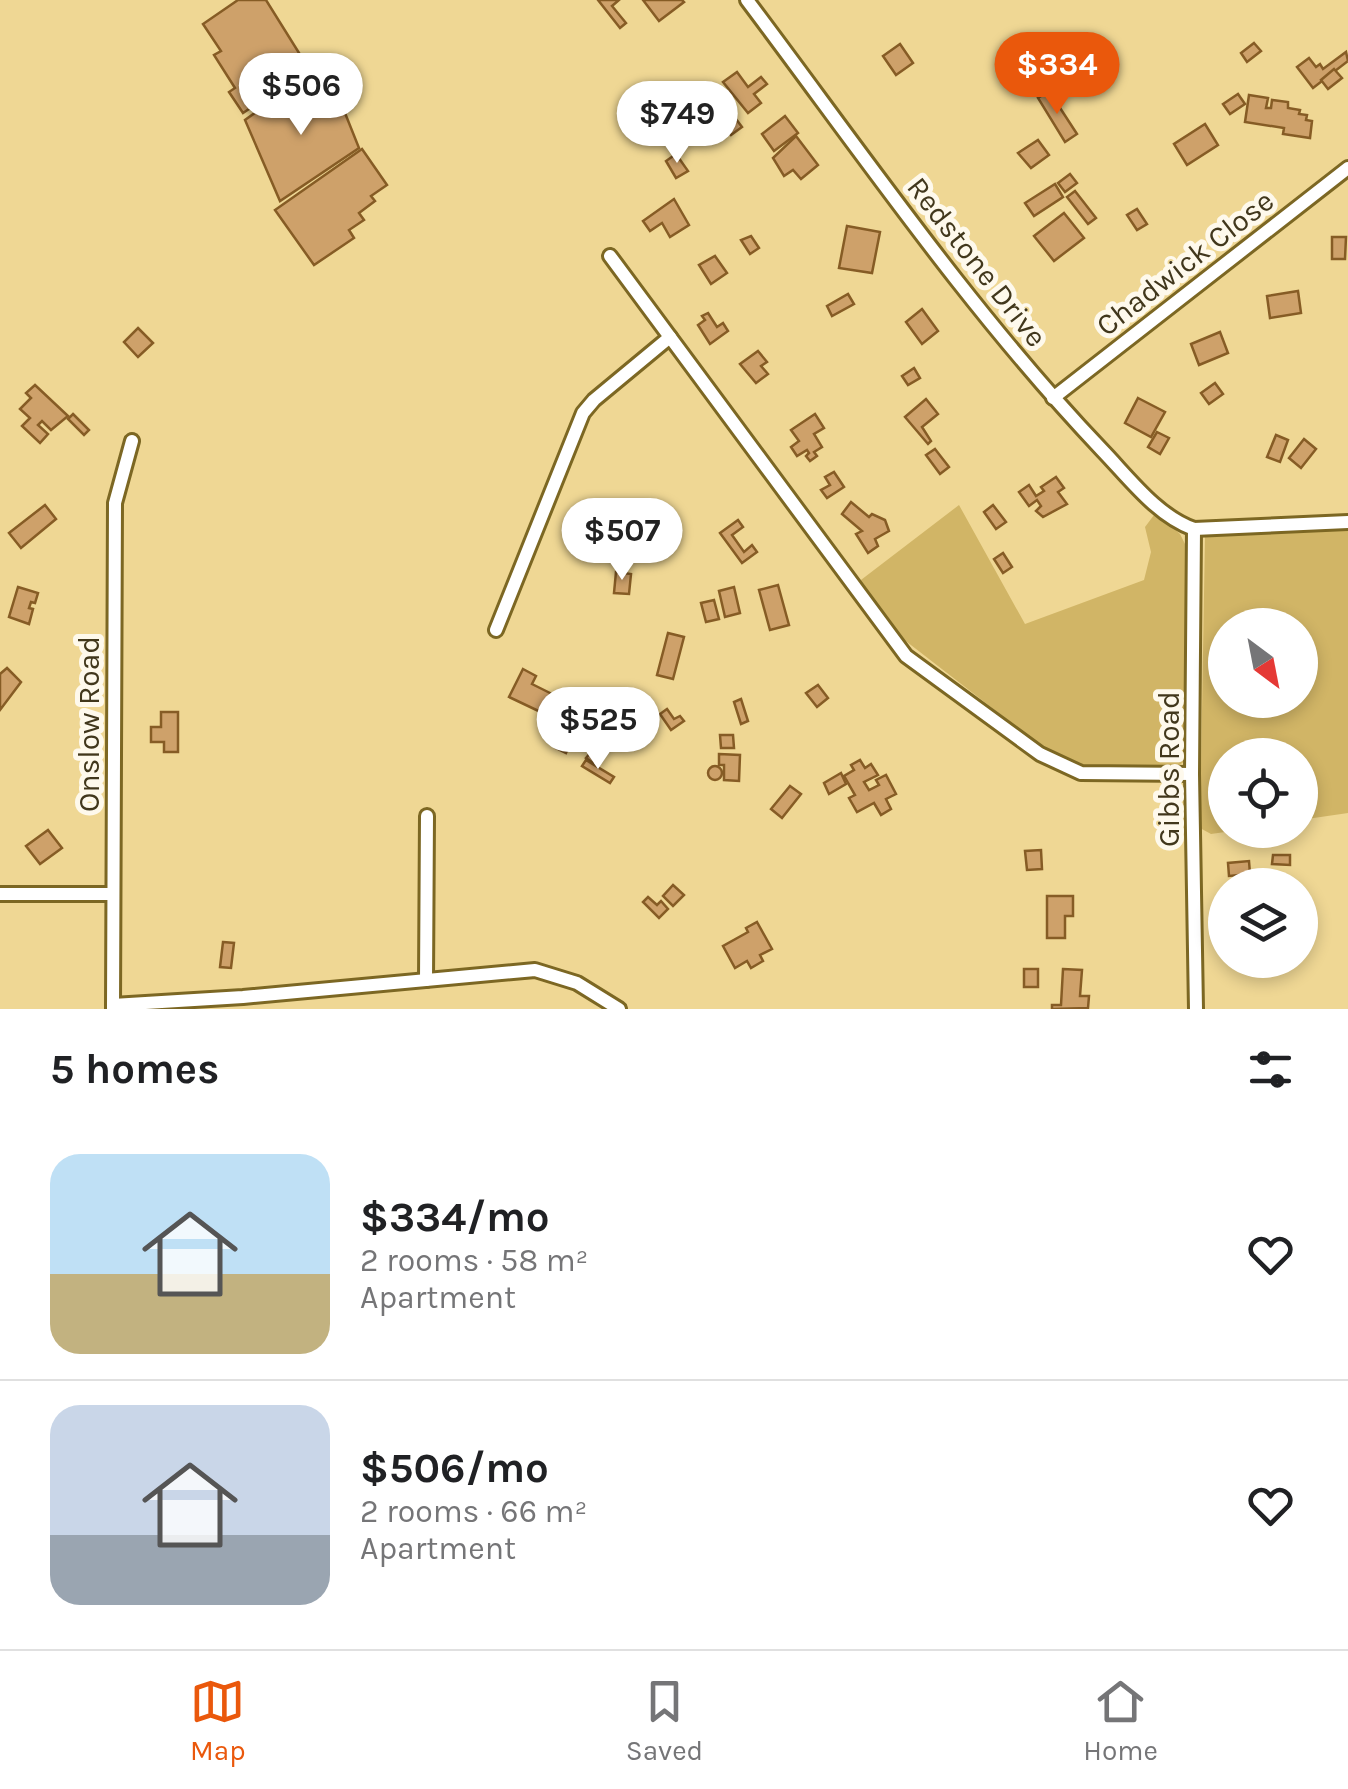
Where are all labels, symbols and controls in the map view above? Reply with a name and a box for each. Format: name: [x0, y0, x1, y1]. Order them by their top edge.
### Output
pin: $334: [998, 32, 1116, 117]
text: $334: [1017, 46, 1097, 83]
pin: $506: [242, 53, 360, 138]
text: $506: [261, 67, 341, 104]
pin: $749: [618, 81, 736, 166]
text: $749: [639, 95, 715, 132]
street label: Redstone Drive: [899, 170, 1055, 354]
street label: Chadwick Close: [1089, 183, 1281, 343]
pin: $507: [563, 498, 681, 583]
text: $507: [584, 512, 660, 549]
north arrow: [1208, 608, 1318, 718]
map controls: [1208, 608, 1318, 978]
street label: Onslow Road: [71, 636, 107, 812]
pin: $525: [539, 687, 657, 772]
street label: Gibbs Road: [1151, 691, 1187, 847]
text: $525: [559, 701, 637, 738]
button: locate: [1208, 738, 1318, 848]
button: layers: [1208, 868, 1318, 978]
icon: filters: [1243, 1042, 1298, 1097]
text: 5 homes: [50, 1044, 219, 1094]
text: $334/mo: [360, 1192, 550, 1242]
icon: home: [130, 1194, 250, 1314]
icon: heart: [1243, 1227, 1298, 1282]
text: 2 rooms · 58 m²: [360, 1242, 588, 1279]
text: Apartment: [360, 1279, 516, 1316]
text: $506/mo: [360, 1443, 549, 1493]
icon: home: [130, 1445, 250, 1565]
icon: heart: [1243, 1478, 1298, 1533]
text: 2 rooms · 66 m²: [360, 1493, 587, 1530]
text: Apartment: [360, 1530, 516, 1567]
tab: Map: [190, 1674, 246, 1767]
tab: Saved: [626, 1674, 703, 1767]
tab: Home: [1083, 1674, 1158, 1767]

